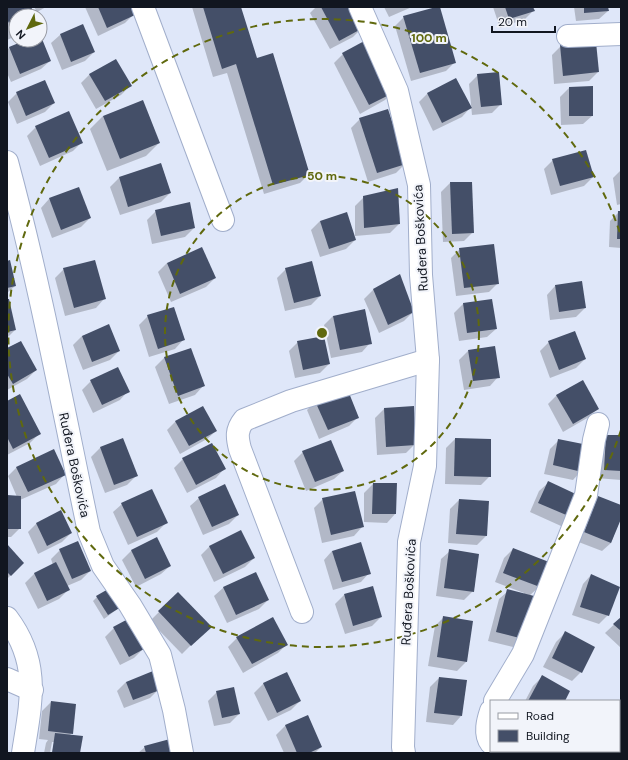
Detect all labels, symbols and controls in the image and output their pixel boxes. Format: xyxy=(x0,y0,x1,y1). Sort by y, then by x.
north arrow xyxy=(8,8,48,48)
scale bar xyxy=(492,8,555,34)
text: 20 m xyxy=(498,14,527,30)
text: N xyxy=(13,27,28,42)
text: 100 m xyxy=(411,30,447,46)
text: 50 m xyxy=(307,168,337,184)
street label: Ruđera Boškovića xyxy=(409,184,432,292)
centre of rings xyxy=(315,326,329,340)
street label: Ruđera Boškovića xyxy=(55,411,94,519)
street label: Ruđera Boškovića xyxy=(397,538,420,646)
legend xyxy=(490,700,620,752)
text: Road xyxy=(526,708,554,724)
text: Building xyxy=(526,728,570,744)

